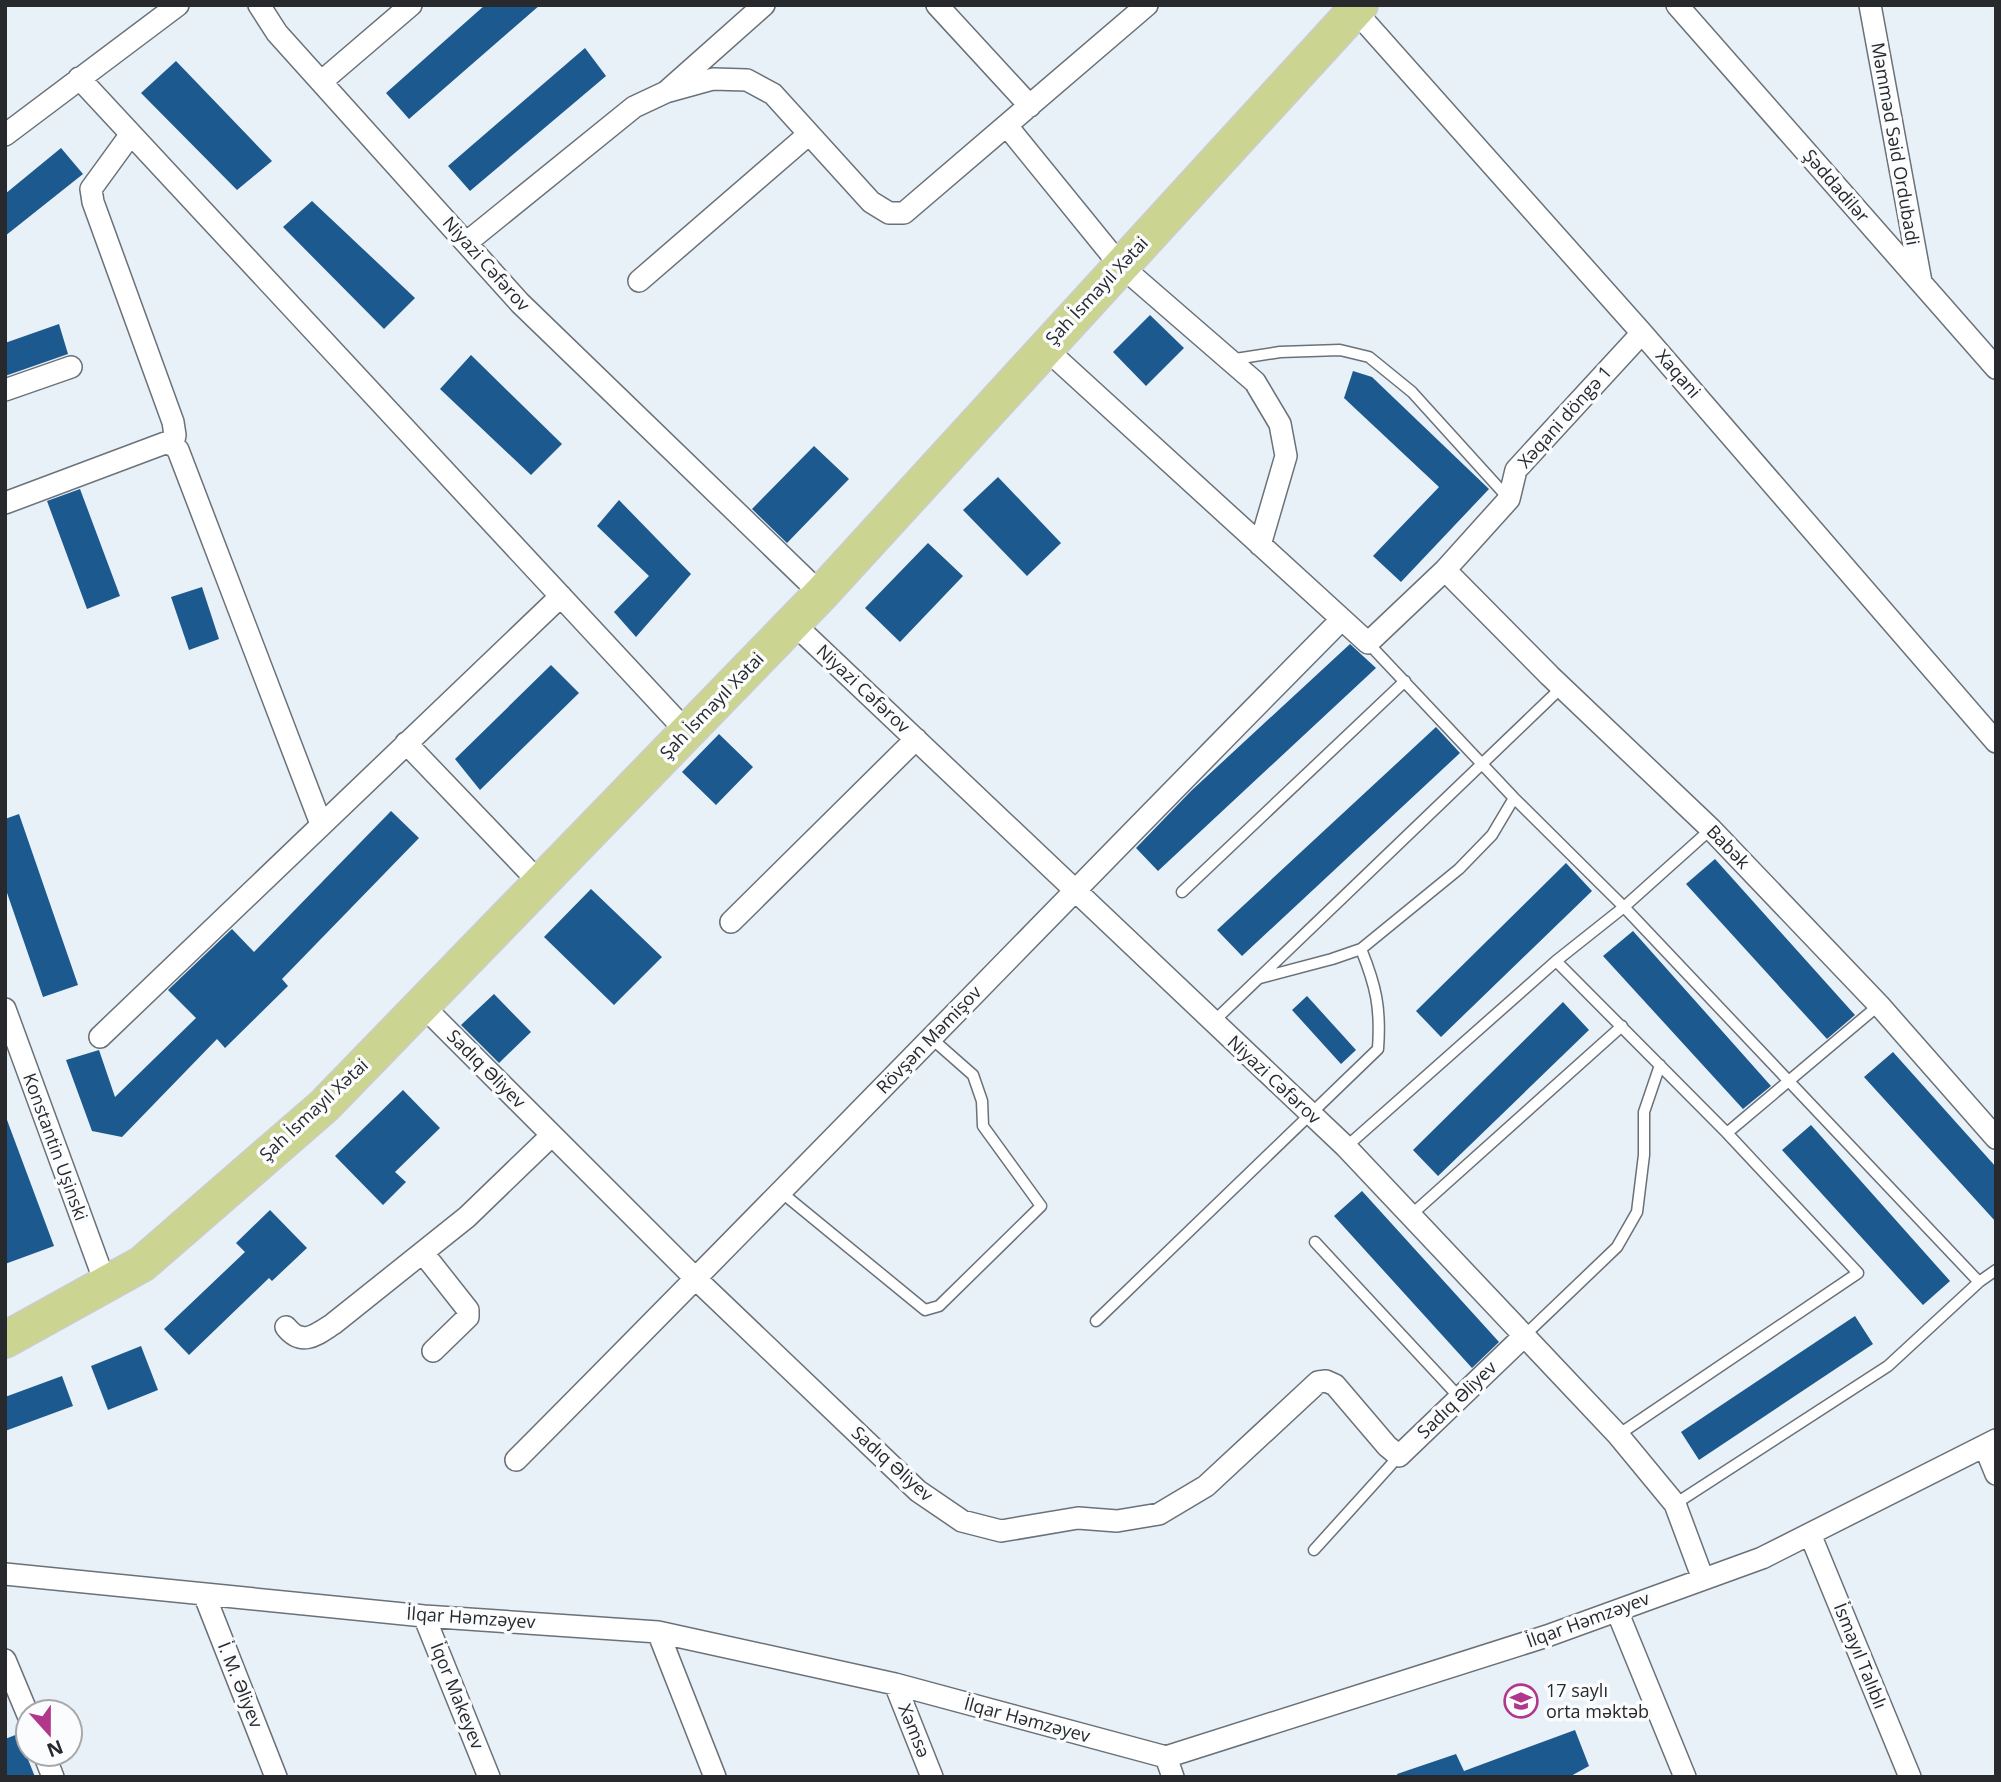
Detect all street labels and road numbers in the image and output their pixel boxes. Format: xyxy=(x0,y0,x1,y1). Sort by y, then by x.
street label: Məmməd Səid Ordubadi xyxy=(1866,40,1926,247)
street label: Şəddadilər xyxy=(1798,144,1876,227)
street label: Niyazi Cəfərov xyxy=(438,211,536,316)
street label: Şah İsmayıl Xətai xyxy=(1040,231,1153,350)
street label: Xaqani xyxy=(1651,344,1707,403)
street label: Xəqani döngə 1 xyxy=(1512,360,1617,472)
street label: Niyazi Cəfərov xyxy=(812,639,916,738)
street label: Şah İsmayıl Xətai xyxy=(654,647,769,764)
street label: Babək xyxy=(1702,819,1756,874)
street label: Rövşən Məmişov xyxy=(871,980,986,1098)
street label: Sadıq Əliyev xyxy=(442,1024,531,1113)
street label: Niyazi Cəfərov xyxy=(1223,1030,1327,1129)
street label: Şah İsmayıl Xətai xyxy=(254,1053,373,1166)
street label: Konstantin Uşinski xyxy=(18,1070,94,1224)
street label: Sadıq Əliyev xyxy=(1411,1355,1501,1443)
street label: Sadıq Əliyev xyxy=(847,1420,939,1506)
street label: İlqar Həmzəyev xyxy=(1523,1586,1653,1652)
street label: İsmayıl Talıblı xyxy=(1829,1599,1893,1712)
street label: İlqar Həmzəyev xyxy=(406,1601,536,1633)
street label: İ. M. Əliyev xyxy=(213,1638,269,1731)
street label: İqor Makeyev xyxy=(426,1639,490,1752)
street label: İlqar Həmzəyev xyxy=(962,1691,1093,1747)
street label: Xəmsə xyxy=(893,1700,937,1761)

